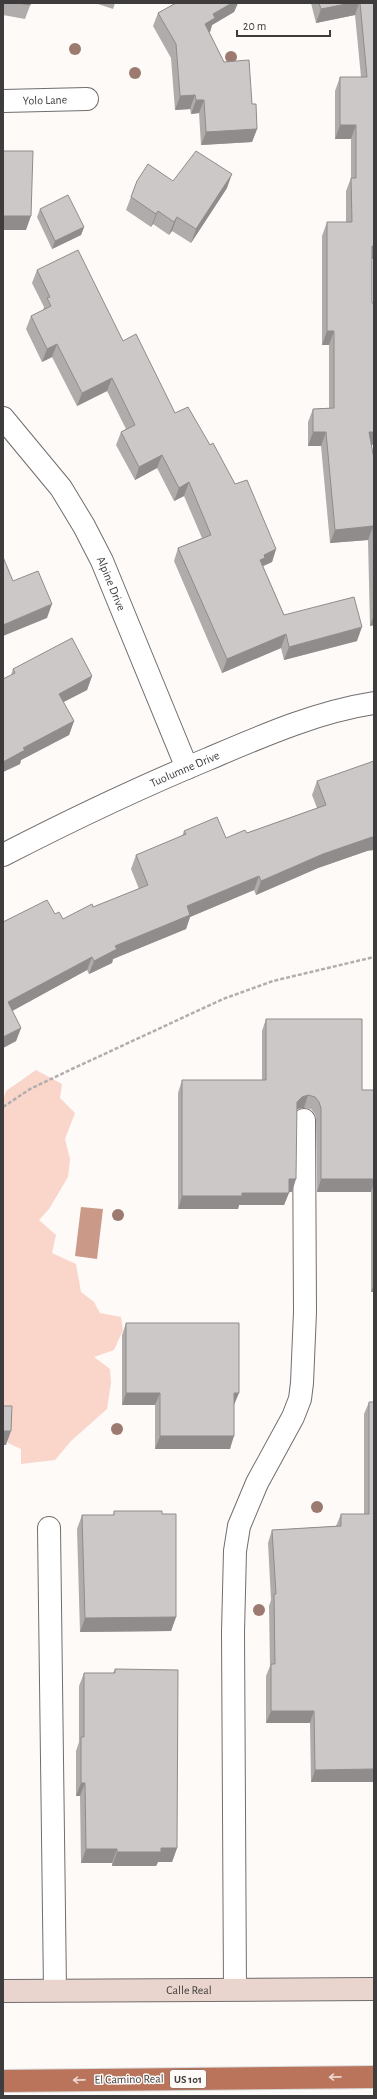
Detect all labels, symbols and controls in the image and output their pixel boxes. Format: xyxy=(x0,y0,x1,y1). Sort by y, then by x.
scale bar xyxy=(237,12,330,38)
text: 20 m xyxy=(243,20,266,32)
street label: Yolo Lane xyxy=(23,93,67,107)
street label: Alpine Drive xyxy=(95,554,128,612)
street label: Tuolumne Drive xyxy=(148,749,221,789)
street label: Calle Real xyxy=(166,1984,212,1996)
road number: US 101 xyxy=(170,2070,206,2088)
street label: El Camino Real xyxy=(94,2072,164,2086)
one-way arrow xyxy=(329,2074,342,2081)
one-way arrow xyxy=(73,2076,86,2084)

